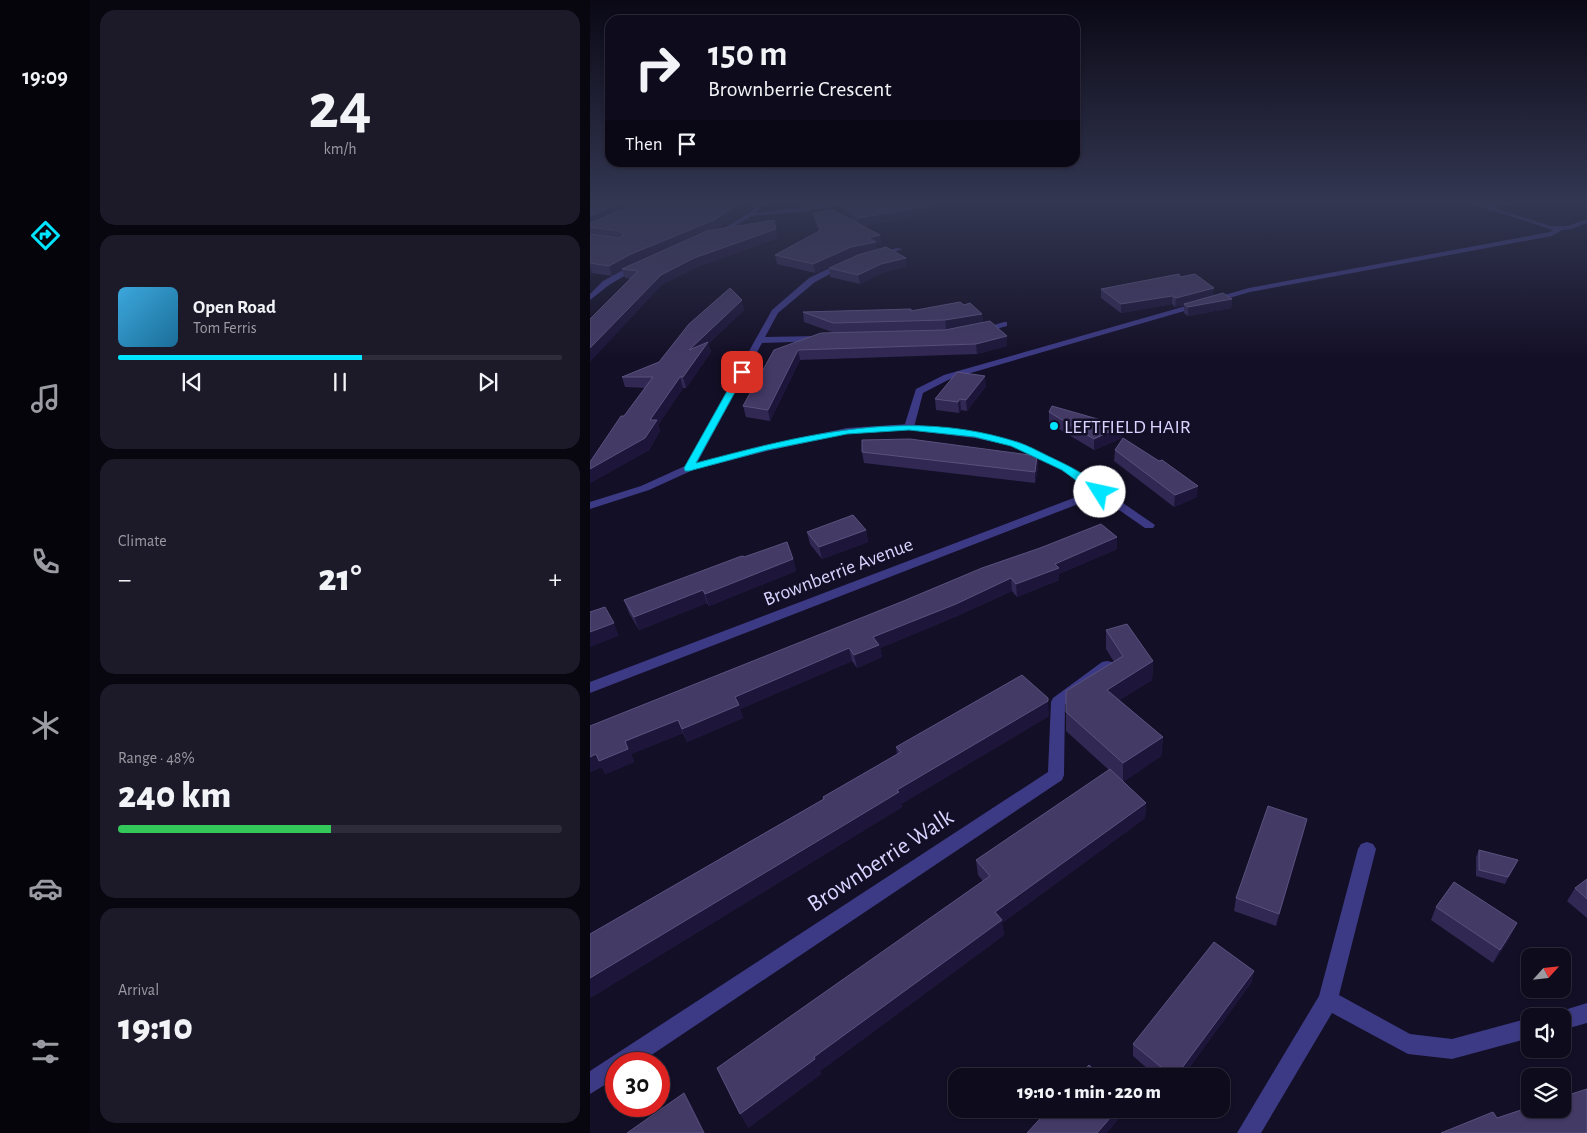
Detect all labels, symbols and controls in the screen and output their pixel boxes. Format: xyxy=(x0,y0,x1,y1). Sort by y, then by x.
icon: right xyxy=(625,35,690,100)
text: 150 m xyxy=(708,37,788,72)
text: 19:09 xyxy=(22,66,68,88)
text: 24 xyxy=(308,75,372,140)
text: Brownberrie Crescent xyxy=(708,78,891,100)
icon: arrive xyxy=(673,130,701,158)
text: Then xyxy=(625,135,663,154)
text: km/h xyxy=(323,141,357,157)
icon: directions xyxy=(28,218,63,253)
text: Open Road xyxy=(193,298,276,317)
text: Tom Ferris xyxy=(193,320,257,336)
pin xyxy=(721,351,763,393)
icon: arrive xyxy=(728,358,756,386)
icon: previous xyxy=(178,368,206,396)
icon: pause xyxy=(326,368,354,396)
icon: next xyxy=(474,368,502,396)
icon: music xyxy=(28,381,63,416)
place label: LEFTFIELD HAIR xyxy=(1064,417,1191,437)
marker: LEFTFIELD HAIR xyxy=(1048,420,1060,432)
position arrow xyxy=(1073,465,1125,517)
text: Climate xyxy=(118,533,167,549)
street label: Brownberrie Avenue xyxy=(761,534,916,610)
icon: phone xyxy=(28,544,63,579)
text: 21° xyxy=(318,560,362,598)
text: − xyxy=(118,566,131,594)
text: + xyxy=(549,566,562,594)
icon: climate xyxy=(28,708,63,743)
text: Range · 48% xyxy=(118,750,195,766)
text: 240 km xyxy=(118,777,231,815)
street label: Brownberrie Walk xyxy=(803,805,958,917)
icon: car xyxy=(28,871,63,906)
north arrow xyxy=(1521,948,1571,998)
map controls xyxy=(1521,948,1571,1118)
text: Arrival xyxy=(118,982,159,998)
button: sound xyxy=(1521,1008,1571,1058)
text: 19:10 xyxy=(118,1009,193,1047)
icon: filters xyxy=(28,1034,63,1069)
speed limit sign: 30 xyxy=(605,1052,670,1117)
button: layers xyxy=(1521,1068,1571,1118)
text: 19:10 · 1 min · 220 m xyxy=(1017,1083,1161,1102)

